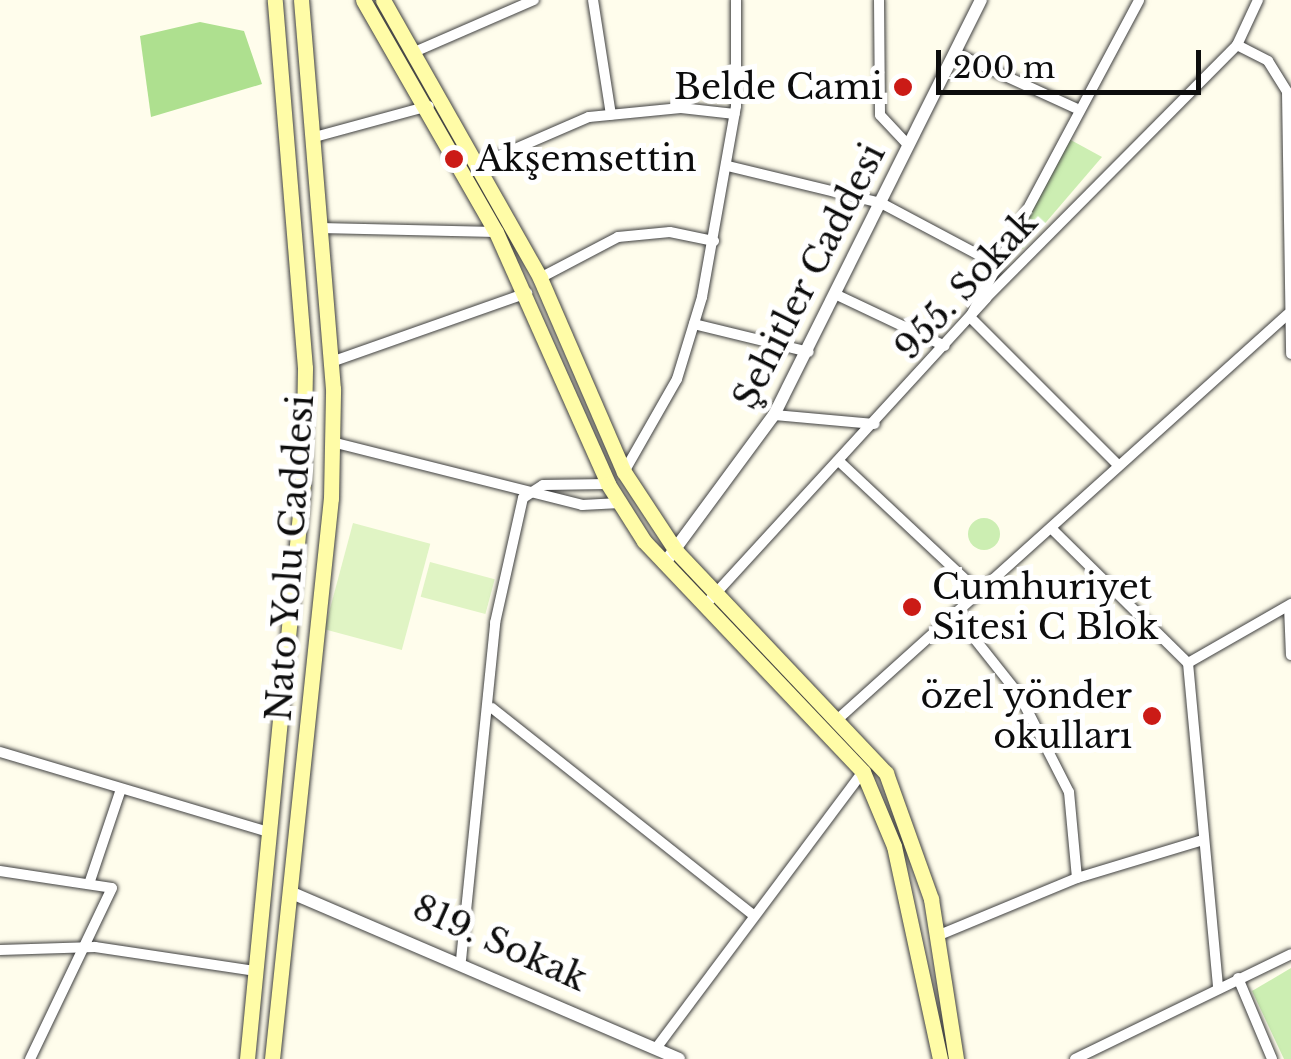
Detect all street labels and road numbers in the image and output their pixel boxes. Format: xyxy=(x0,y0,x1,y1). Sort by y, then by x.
street label: Şehitler Caddesi xyxy=(724,136,894,416)
street label: 955. Sokak xyxy=(886,201,1046,369)
street label: Nato Yolu Caddesi xyxy=(258,393,322,723)
street label: 819. Sokak xyxy=(407,886,593,1000)

